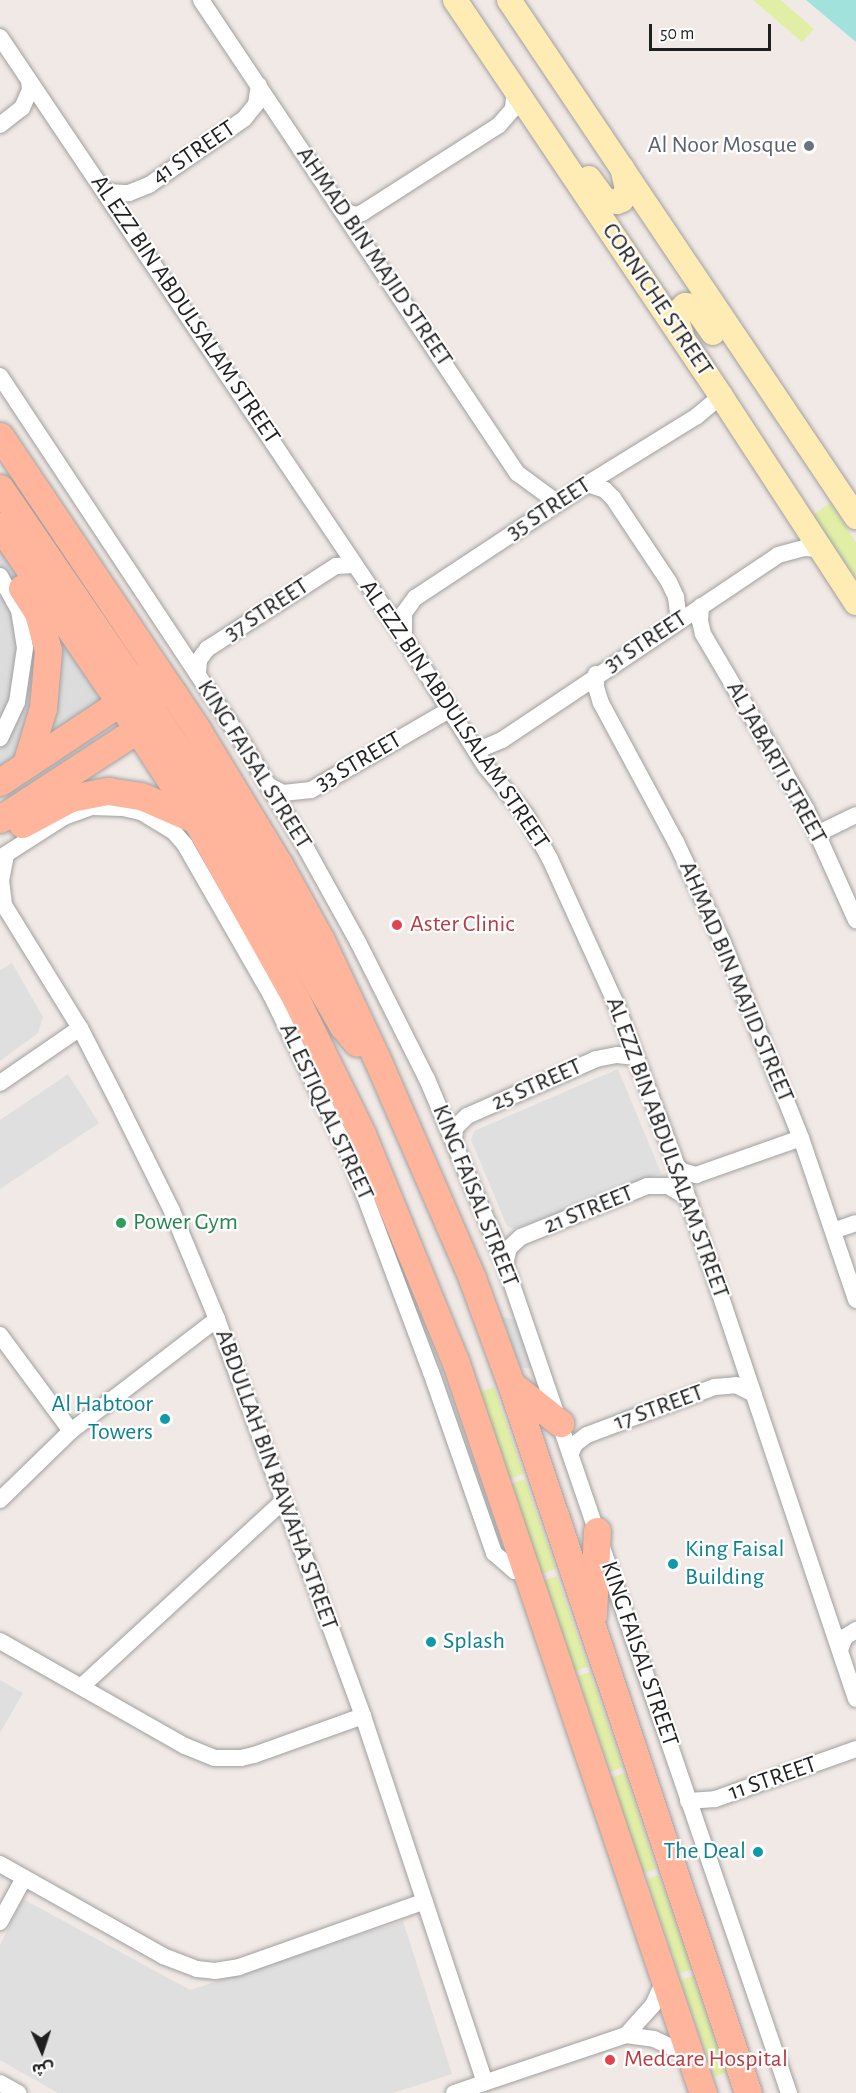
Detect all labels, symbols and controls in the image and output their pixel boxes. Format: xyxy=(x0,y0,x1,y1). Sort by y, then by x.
scale bar xyxy=(652,12,774,50)
text: 50 m xyxy=(660,25,694,43)
street label: 41 STREET xyxy=(147,115,241,191)
place label: Al Noor Mosque xyxy=(648,132,797,160)
marker: Al Noor Mosque xyxy=(802,139,816,153)
street label: AHMAD BIN MAJID STREET xyxy=(290,141,458,373)
street label: AL EZZ BIN ABDULSALAM STREET xyxy=(84,170,286,450)
street label: CORNICHE STREET xyxy=(595,218,719,382)
street label: 35 STREET xyxy=(501,471,597,547)
street label: 37 STREET xyxy=(219,572,315,648)
street label: AL EZZ BIN ABDULSALAM STREET xyxy=(353,575,555,855)
street label: 31 STREET xyxy=(599,605,693,679)
street label: KING FAISAL STREET xyxy=(190,675,318,855)
street label: AL JABARTI STREET xyxy=(719,677,833,849)
street label: 33 STREET xyxy=(311,726,407,798)
street label: AHMAD BIN MAJID STREET xyxy=(672,857,800,1107)
place label: Aster Clinic xyxy=(410,911,514,939)
marker: Aster Clinic xyxy=(388,916,406,934)
street label: AL EZZ BIN ABDULSALAM STREET xyxy=(599,993,735,1303)
street label: AL ESTIQLAL STREET xyxy=(272,1019,380,1205)
street label: 25 STREET xyxy=(487,1052,587,1118)
street label: KING FAISAL STREET xyxy=(425,1101,525,1291)
street label: 21 STREET xyxy=(540,1179,638,1241)
place label: Power Gym xyxy=(133,1209,238,1237)
marker: Power Gym xyxy=(114,1216,128,1230)
street label: ABDULLAH BIN RAWAHA STREET xyxy=(208,1326,344,1634)
street label: 17 STREET xyxy=(610,1379,708,1437)
place label: Al Habtoor Towers xyxy=(51,1391,153,1447)
marker: Al Habtoor Towers xyxy=(158,1412,172,1426)
place label: King Faisal Building xyxy=(685,1536,784,1592)
marker: King Faisal Building xyxy=(666,1557,680,1571)
street label: KING FAISAL STREET xyxy=(594,1558,684,1750)
place label: Splash xyxy=(443,1628,505,1656)
marker: Splash xyxy=(424,1635,438,1649)
street label: 11 STREET xyxy=(725,1751,821,1807)
place label: The Deal xyxy=(663,1838,746,1866)
marker: The Deal xyxy=(751,1845,765,1859)
north arrow xyxy=(12,2021,72,2081)
place label: Medcare Hospital xyxy=(624,2046,788,2074)
marker: Medcare Hospital xyxy=(601,2051,619,2069)
text: ش xyxy=(32,2060,54,2078)

